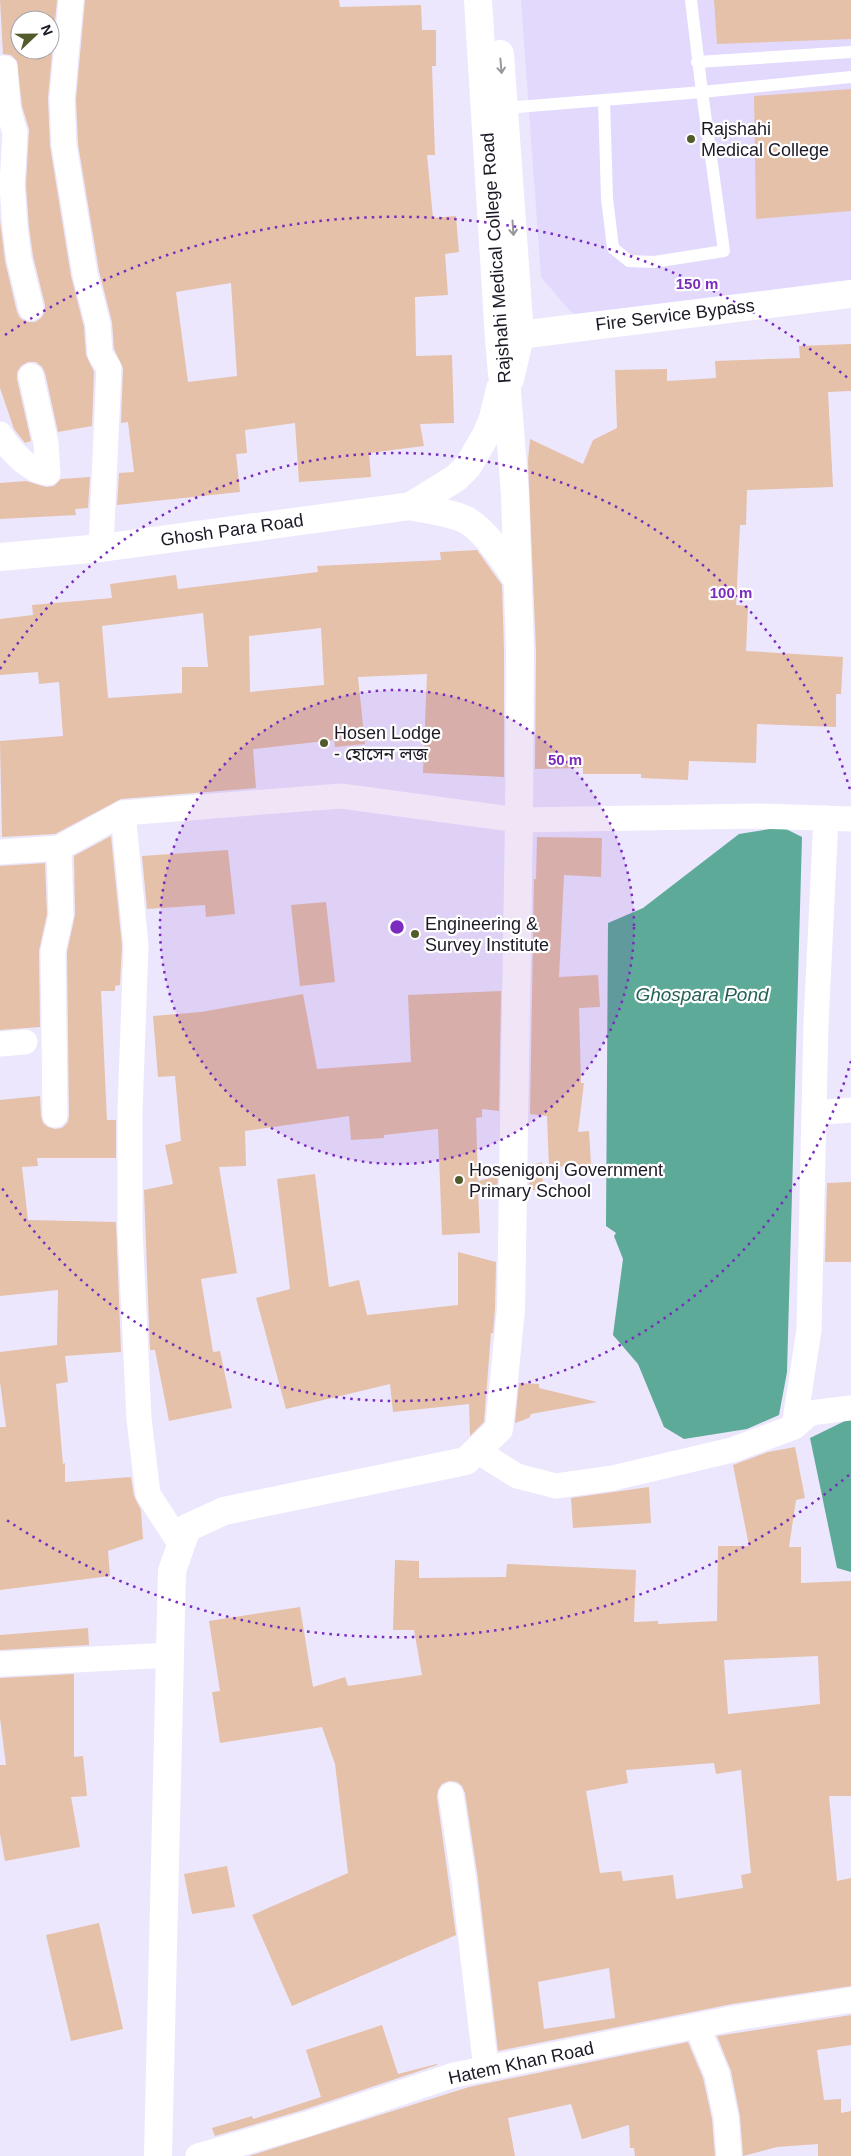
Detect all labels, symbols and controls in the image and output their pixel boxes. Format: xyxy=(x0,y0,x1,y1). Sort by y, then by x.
north arrow xyxy=(10,10,60,60)
text: N xyxy=(38,22,56,38)
one-way arrow xyxy=(496,58,506,74)
place label: Rajshahi Medical College xyxy=(701,119,829,160)
street label: Rajshahi Medical College Road xyxy=(477,132,515,384)
marker: Rajshahi Medical College xyxy=(685,133,697,145)
one-way arrow xyxy=(508,220,518,236)
text: 150 m xyxy=(676,275,718,292)
street label: Fire Service Bypass xyxy=(594,295,756,335)
street label: Ghosh Para Road xyxy=(159,510,305,550)
text: 100 m xyxy=(710,584,752,601)
place label: Hosen Lodge - হোসেন লজ xyxy=(334,723,441,764)
marker: Hosen Lodge - হোসেন লজ xyxy=(318,737,330,749)
text: 50 m xyxy=(548,751,582,768)
place label: Engineering & Survey Institute xyxy=(425,914,549,955)
centre of rings xyxy=(388,918,406,936)
marker: Engineering & Survey Institute xyxy=(409,928,421,940)
water label: Ghospara Pond xyxy=(635,984,770,1005)
place label: Hosenigonj Government Primary School xyxy=(469,1160,663,1201)
marker: Hosenigonj Government Primary School xyxy=(453,1174,465,1186)
street label: Hatem Khan Road xyxy=(446,2038,596,2088)

